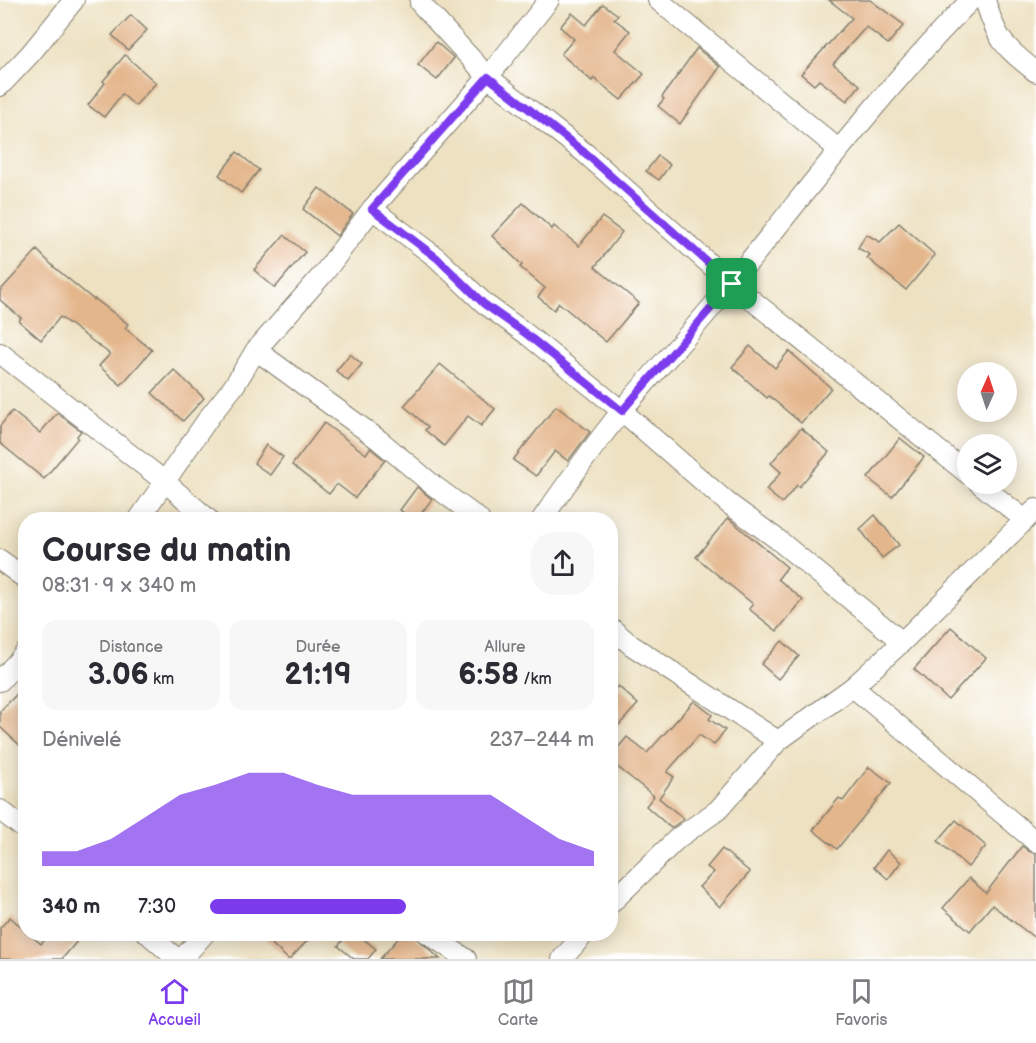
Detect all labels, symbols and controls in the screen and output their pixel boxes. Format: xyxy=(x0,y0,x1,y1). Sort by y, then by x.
pin xyxy=(706,258,757,309)
icon: arrive xyxy=(715,267,748,300)
north arrow xyxy=(957,362,1017,422)
map controls xyxy=(957,362,1017,494)
button: layers xyxy=(957,434,1017,494)
text: Course du matin xyxy=(42,531,291,571)
button: share xyxy=(531,532,594,595)
text: 08:31 · 9 × 340 m xyxy=(42,574,196,598)
text: Distance xyxy=(99,638,163,657)
text: Durée xyxy=(295,638,341,657)
text: Allure xyxy=(485,638,525,657)
text: 3.06 xyxy=(88,657,149,693)
text: 21:19 xyxy=(284,657,352,693)
text: 6:58 xyxy=(458,657,519,693)
text: km xyxy=(149,670,174,689)
text: /km xyxy=(519,670,552,689)
text: Dénivelé xyxy=(42,728,121,752)
text: 237–244 m xyxy=(489,728,594,752)
text: 340 m xyxy=(42,895,100,919)
text: 7:30 xyxy=(138,895,176,919)
tab: Accueil xyxy=(149,975,201,1030)
tab: Carte xyxy=(498,975,538,1030)
tab: Favoris xyxy=(835,975,887,1030)

